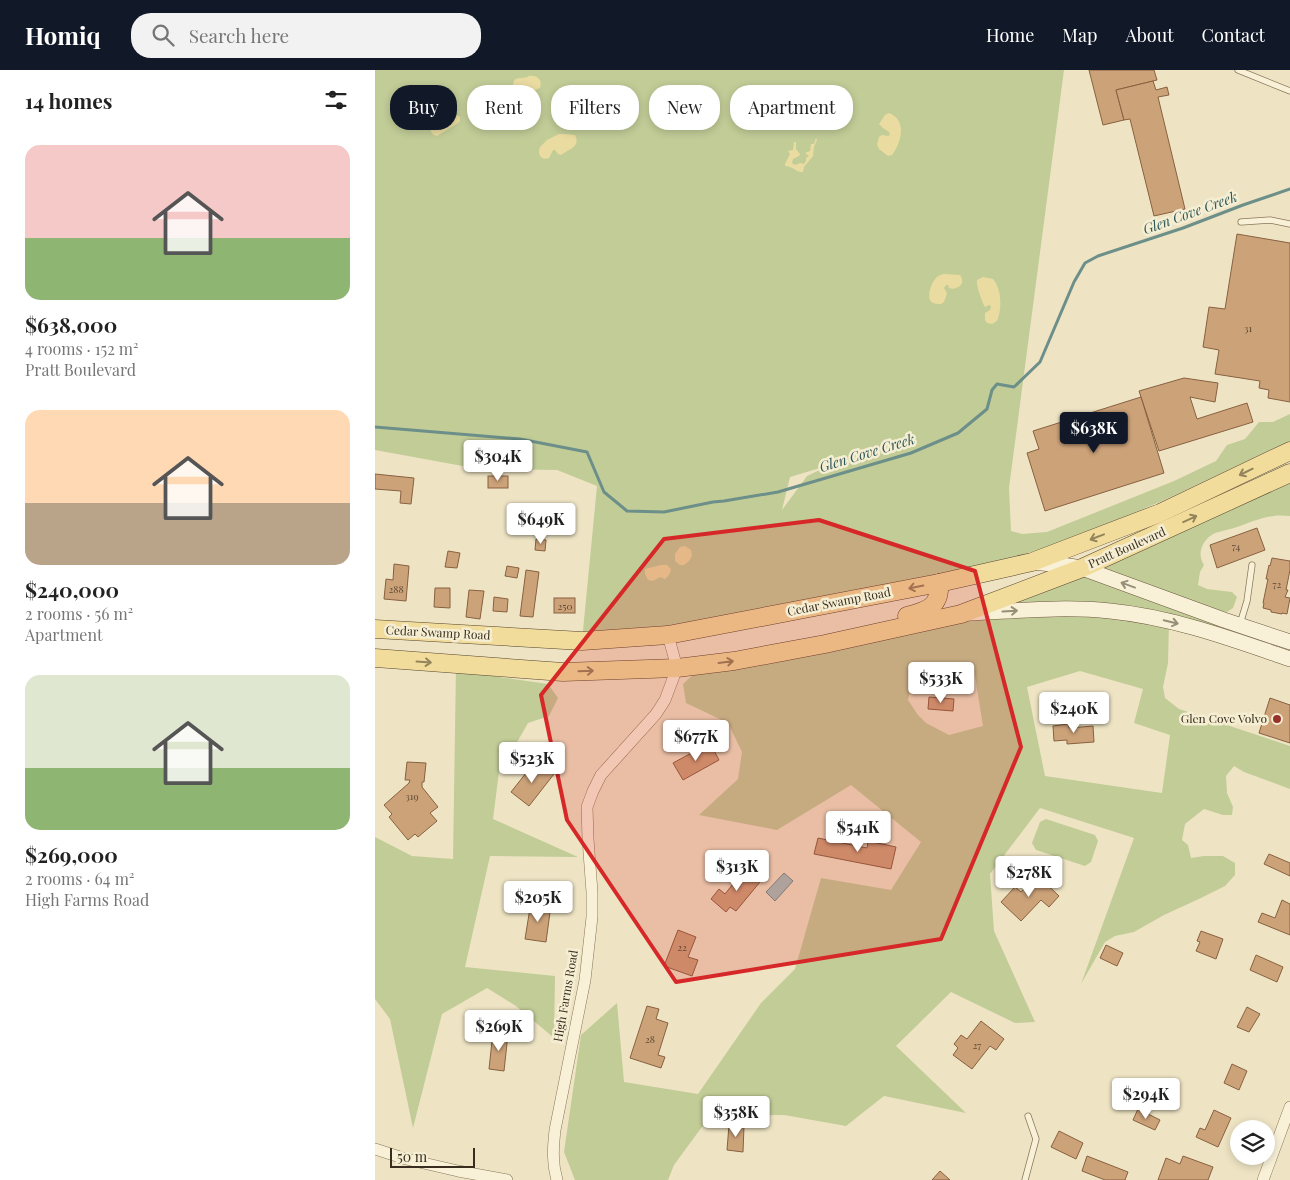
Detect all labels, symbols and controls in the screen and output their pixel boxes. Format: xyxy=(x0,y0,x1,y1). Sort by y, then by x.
search box xyxy=(131,13,481,58)
text: Homiq xyxy=(25,19,101,51)
icon: search xyxy=(149,21,177,49)
text: Search here xyxy=(189,22,289,48)
text: Home xyxy=(986,23,1034,47)
text: Map xyxy=(1062,23,1097,47)
text: About xyxy=(1125,23,1174,47)
text: Contact xyxy=(1202,23,1265,47)
chip: Buy xyxy=(390,85,457,130)
chip: Rent xyxy=(467,85,541,130)
chip: Filters xyxy=(551,85,639,130)
chip: New xyxy=(649,85,720,130)
chip: Apartment xyxy=(730,85,853,130)
text: 14 homes xyxy=(25,86,112,114)
icon: filters xyxy=(322,86,350,114)
icon: home xyxy=(143,178,233,268)
water label: Glen Cove Creek xyxy=(1140,187,1240,238)
text: $638,000 xyxy=(25,310,117,338)
house number: 31 xyxy=(1244,321,1252,335)
text: 4 rooms · 152 m² xyxy=(25,338,138,359)
text: Pratt Boulevard xyxy=(25,359,136,380)
pin: $638K xyxy=(1059,412,1129,454)
text: $638K xyxy=(1071,417,1117,438)
water label: Glen Cove Creek xyxy=(817,429,917,476)
pin: $304K xyxy=(463,440,533,482)
icon: home xyxy=(143,443,233,533)
text: $304K xyxy=(475,445,522,466)
one-way arrow xyxy=(1239,468,1254,477)
pin: $649K xyxy=(506,502,576,545)
text: $649K xyxy=(518,508,564,529)
one-way arrow xyxy=(1182,514,1197,523)
street label: Pratt Boulevard xyxy=(1085,523,1168,571)
one-way arrow xyxy=(1090,533,1105,542)
house number: 74 xyxy=(1232,539,1240,553)
text: $240,000 xyxy=(25,575,119,603)
house number: 72 xyxy=(1273,577,1282,591)
one-way arrow xyxy=(1121,580,1136,589)
house number: 288 xyxy=(388,582,404,596)
street label: Cedar Swamp Road xyxy=(786,583,892,619)
one-way arrow xyxy=(908,583,924,593)
house number: 250 xyxy=(558,599,572,613)
text: 2 rooms · 56 m² xyxy=(25,603,133,624)
one-way arrow xyxy=(1001,607,1017,616)
one-way arrow xyxy=(1162,618,1178,627)
street label: Cedar Swamp Road xyxy=(385,621,491,643)
text: Apartment xyxy=(25,624,103,645)
one-way arrow xyxy=(415,657,431,667)
one-way arrow xyxy=(717,657,733,667)
pin: $533K xyxy=(906,662,976,704)
one-way arrow xyxy=(577,667,593,676)
text: $533K xyxy=(919,667,963,688)
pin: $240K xyxy=(1039,692,1109,734)
text: $240K xyxy=(1050,697,1098,718)
icon: home xyxy=(143,708,233,798)
place label: Glen Cove Volvo xyxy=(1181,710,1267,726)
marker: Glen Cove Volvo xyxy=(1271,713,1283,725)
pin: $677K xyxy=(661,720,731,762)
text: $677K xyxy=(674,725,718,746)
pin: $523K xyxy=(497,742,567,784)
text: $523K xyxy=(510,747,554,768)
house number: 319 xyxy=(405,789,419,803)
pin: $541K xyxy=(823,810,893,853)
text: $541K xyxy=(837,816,879,837)
text: $269,000 xyxy=(25,840,118,868)
pin: $313K xyxy=(702,850,772,892)
text: $313K xyxy=(716,855,758,876)
pin: $278K xyxy=(994,856,1064,898)
text: $278K xyxy=(1006,861,1052,882)
text: 2 rooms · 64 m² xyxy=(25,868,134,889)
pin: $205K xyxy=(503,880,573,923)
text: $205K xyxy=(515,886,561,907)
text: High Farms Road xyxy=(25,889,149,910)
house number: 22 xyxy=(677,940,687,954)
street label: High Farms Road xyxy=(549,948,581,1043)
pin: $269K xyxy=(464,1010,534,1052)
text: $269K xyxy=(476,1015,522,1036)
house number: 28 xyxy=(645,1032,655,1046)
house number: 27 xyxy=(973,1038,981,1052)
pin: $294K xyxy=(1111,1078,1181,1120)
text: $294K xyxy=(1123,1083,1169,1104)
pin: $358K xyxy=(701,1096,771,1138)
text: $358K xyxy=(714,1101,758,1122)
map controls xyxy=(1230,1120,1275,1165)
button: layers xyxy=(1230,1120,1275,1165)
scale bar xyxy=(390,1145,475,1168)
text: 50 m xyxy=(397,1147,427,1166)

